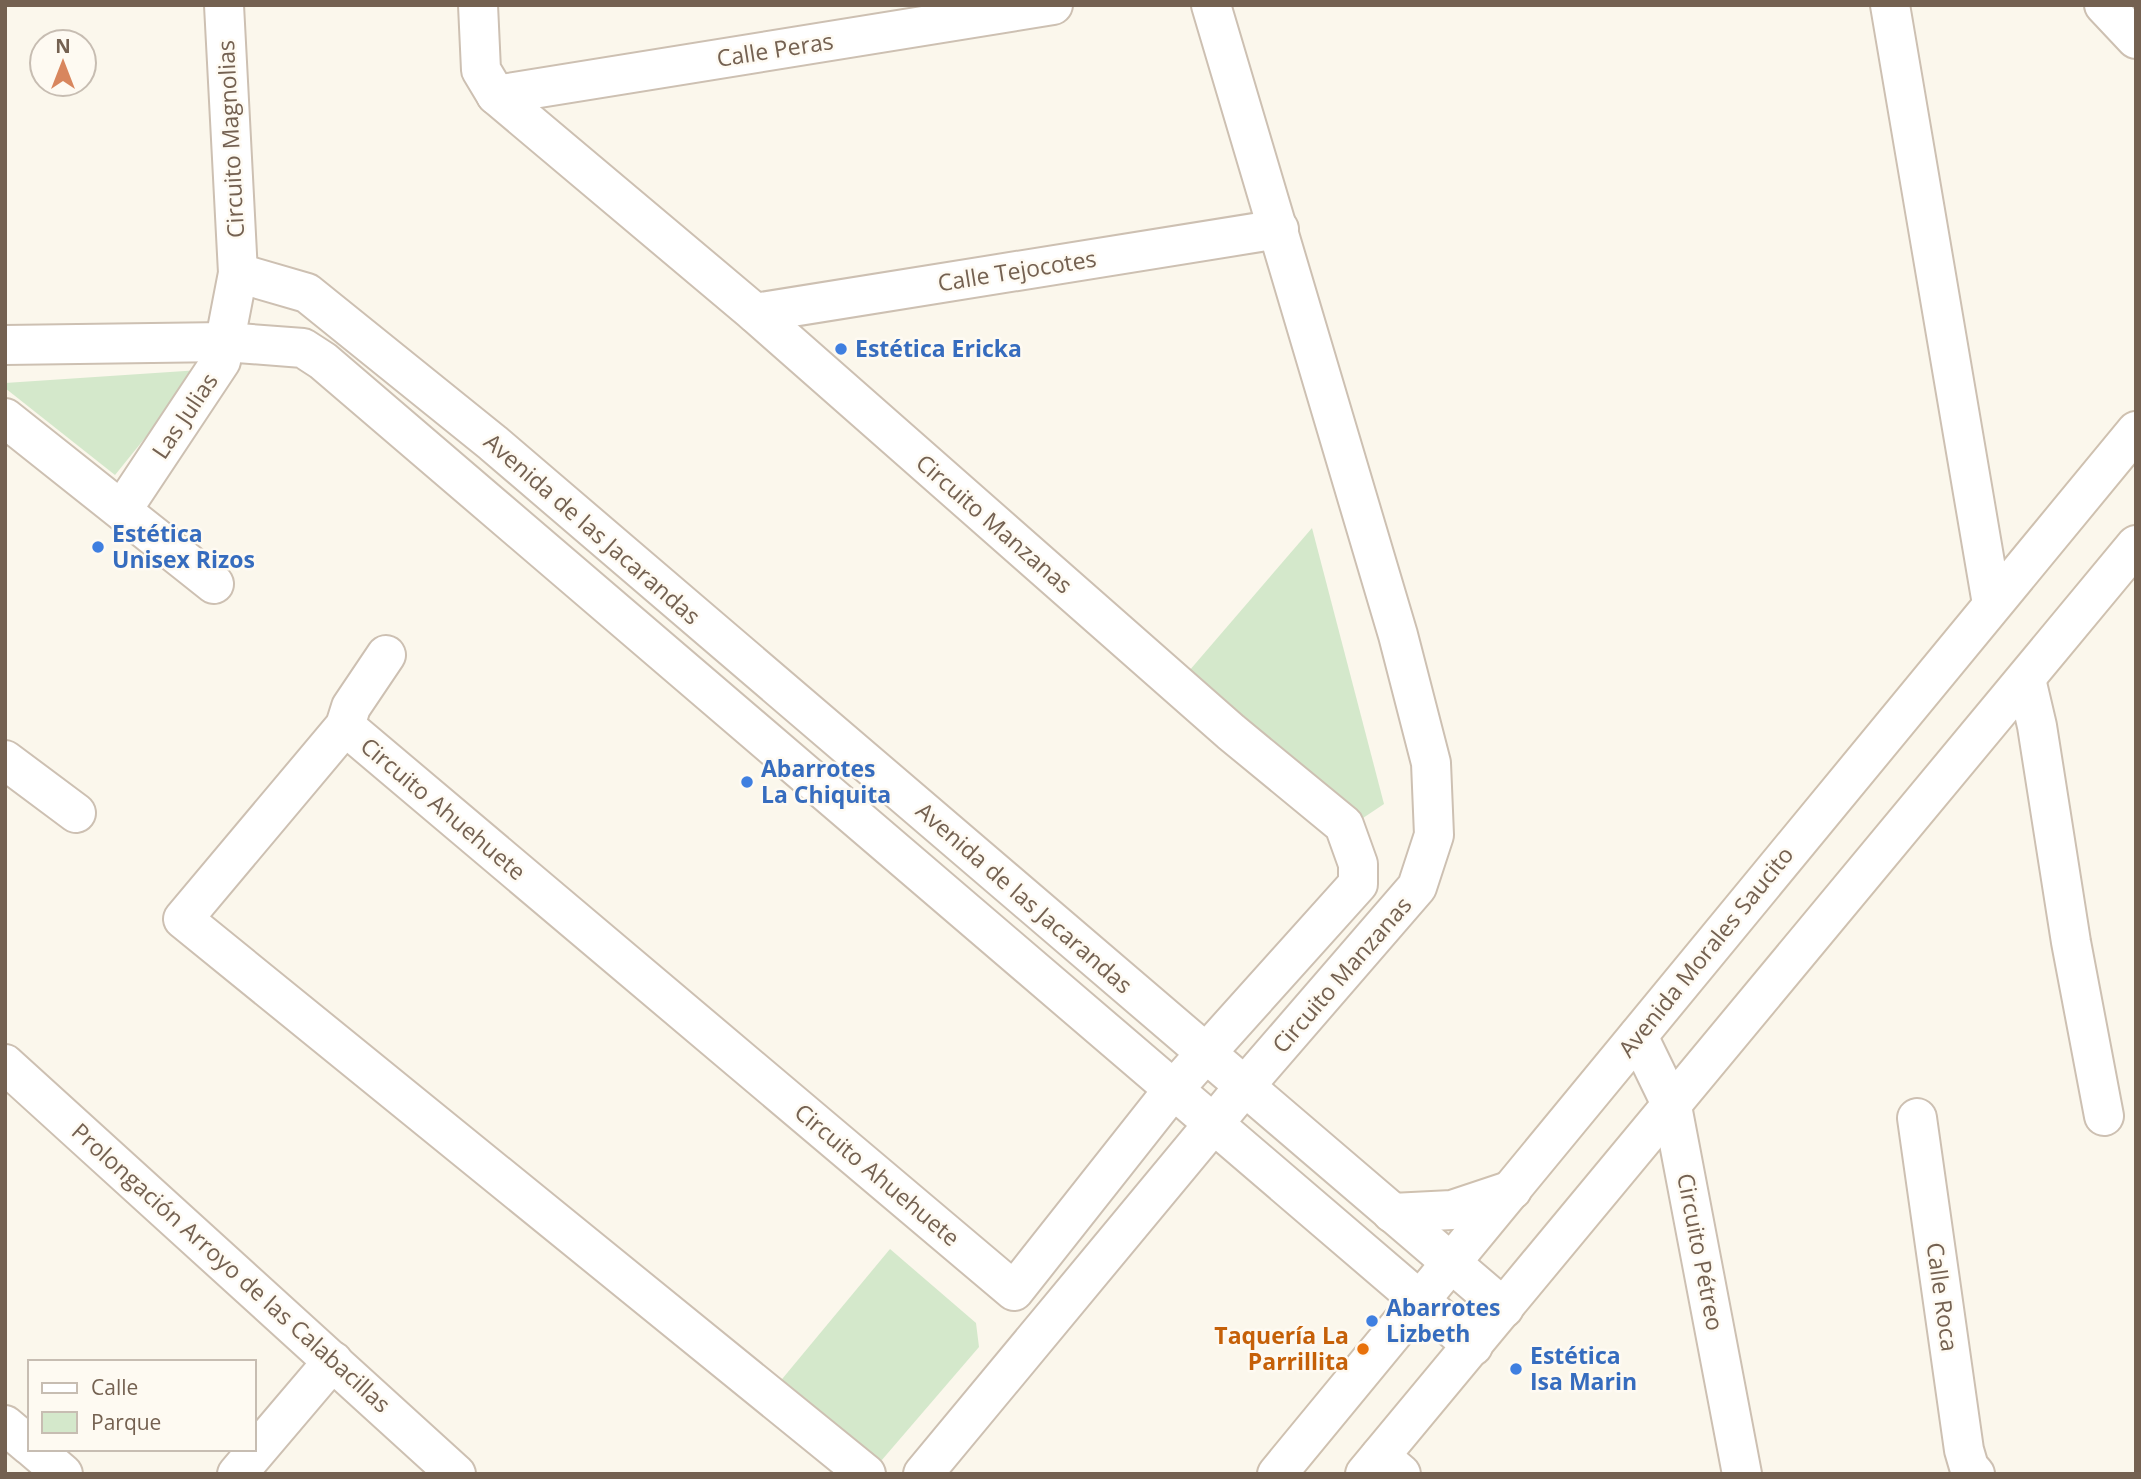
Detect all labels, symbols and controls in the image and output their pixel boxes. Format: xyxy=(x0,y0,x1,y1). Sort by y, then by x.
street label: Calle Peras xyxy=(714,24,835,74)
north arrow xyxy=(28,28,98,98)
text: N xyxy=(55,33,71,59)
street label: Circuito Magnolias xyxy=(209,39,251,239)
street label: Calle Tejocotes xyxy=(935,242,1098,298)
place label: Estética Ericka xyxy=(855,332,1022,364)
marker: Estética Ericka xyxy=(833,341,849,357)
street label: Las Julias xyxy=(144,366,225,465)
street label: Avenida de las Jacarandas xyxy=(478,425,708,631)
street label: Circuito Manzanas xyxy=(910,446,1080,600)
place label: Estética Unisex Rizos xyxy=(112,517,255,575)
marker: Estética Unisex Rizos xyxy=(90,539,106,555)
street label: Circuito Ahuehuete xyxy=(354,730,533,887)
place label: Abarrotes La Chiquita xyxy=(761,752,891,810)
marker: Abarrotes La Chiquita xyxy=(739,774,755,790)
street label: Avenida de las Jacarandas xyxy=(910,794,1140,1000)
street label: Avenida Morales Saucito xyxy=(1610,839,1800,1063)
street label: Circuito Manzanas xyxy=(1264,889,1418,1059)
street label: Circuito Ahuehuete xyxy=(788,1096,967,1253)
street label: Prolongación Arroyo de las Calabacillas xyxy=(65,1115,398,1419)
street label: Circuito Pétreo xyxy=(1670,1170,1732,1333)
street label: Calle Roca xyxy=(1920,1240,1966,1353)
place label: Abarrotes Lizbeth xyxy=(1386,1291,1500,1349)
marker: Abarrotes Lizbeth xyxy=(1364,1313,1380,1329)
place label: Taquería La Parrillita xyxy=(1214,1319,1349,1377)
place label: Estética Isa Marin xyxy=(1530,1339,1637,1397)
marker: Taquería La Parrillita xyxy=(1355,1341,1371,1357)
legend xyxy=(28,1360,256,1451)
marker: Estética Isa Marin xyxy=(1508,1361,1524,1377)
text: Calle xyxy=(91,1373,138,1401)
text: Parque xyxy=(91,1408,161,1436)

